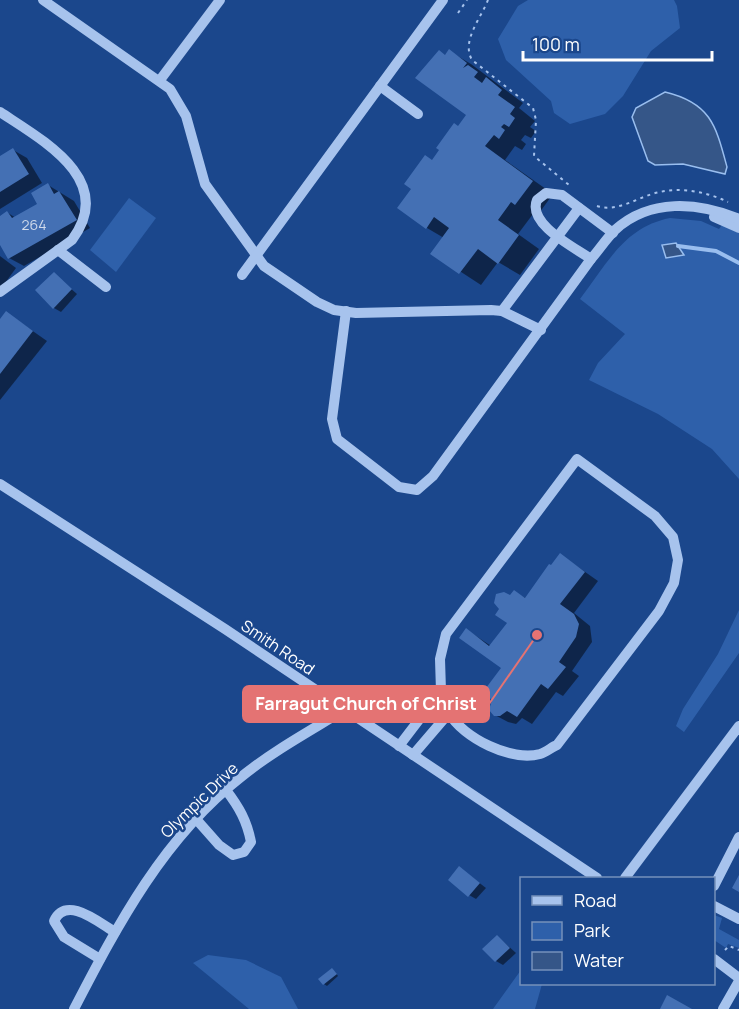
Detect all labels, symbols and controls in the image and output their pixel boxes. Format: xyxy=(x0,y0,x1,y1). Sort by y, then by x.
scale bar xyxy=(523,24,712,62)
text: 100 m xyxy=(532,32,580,56)
house number: 264 xyxy=(22,215,46,234)
street label: Smith Road xyxy=(237,614,319,680)
callout: Farragut Church of Christ xyxy=(243,686,489,722)
text: Farragut Church of Christ xyxy=(255,691,477,715)
street label: Olympic Drive xyxy=(155,757,243,843)
legend xyxy=(520,877,715,985)
text: Road xyxy=(574,888,617,912)
text: Park xyxy=(574,918,611,942)
text: Water xyxy=(574,948,624,972)

